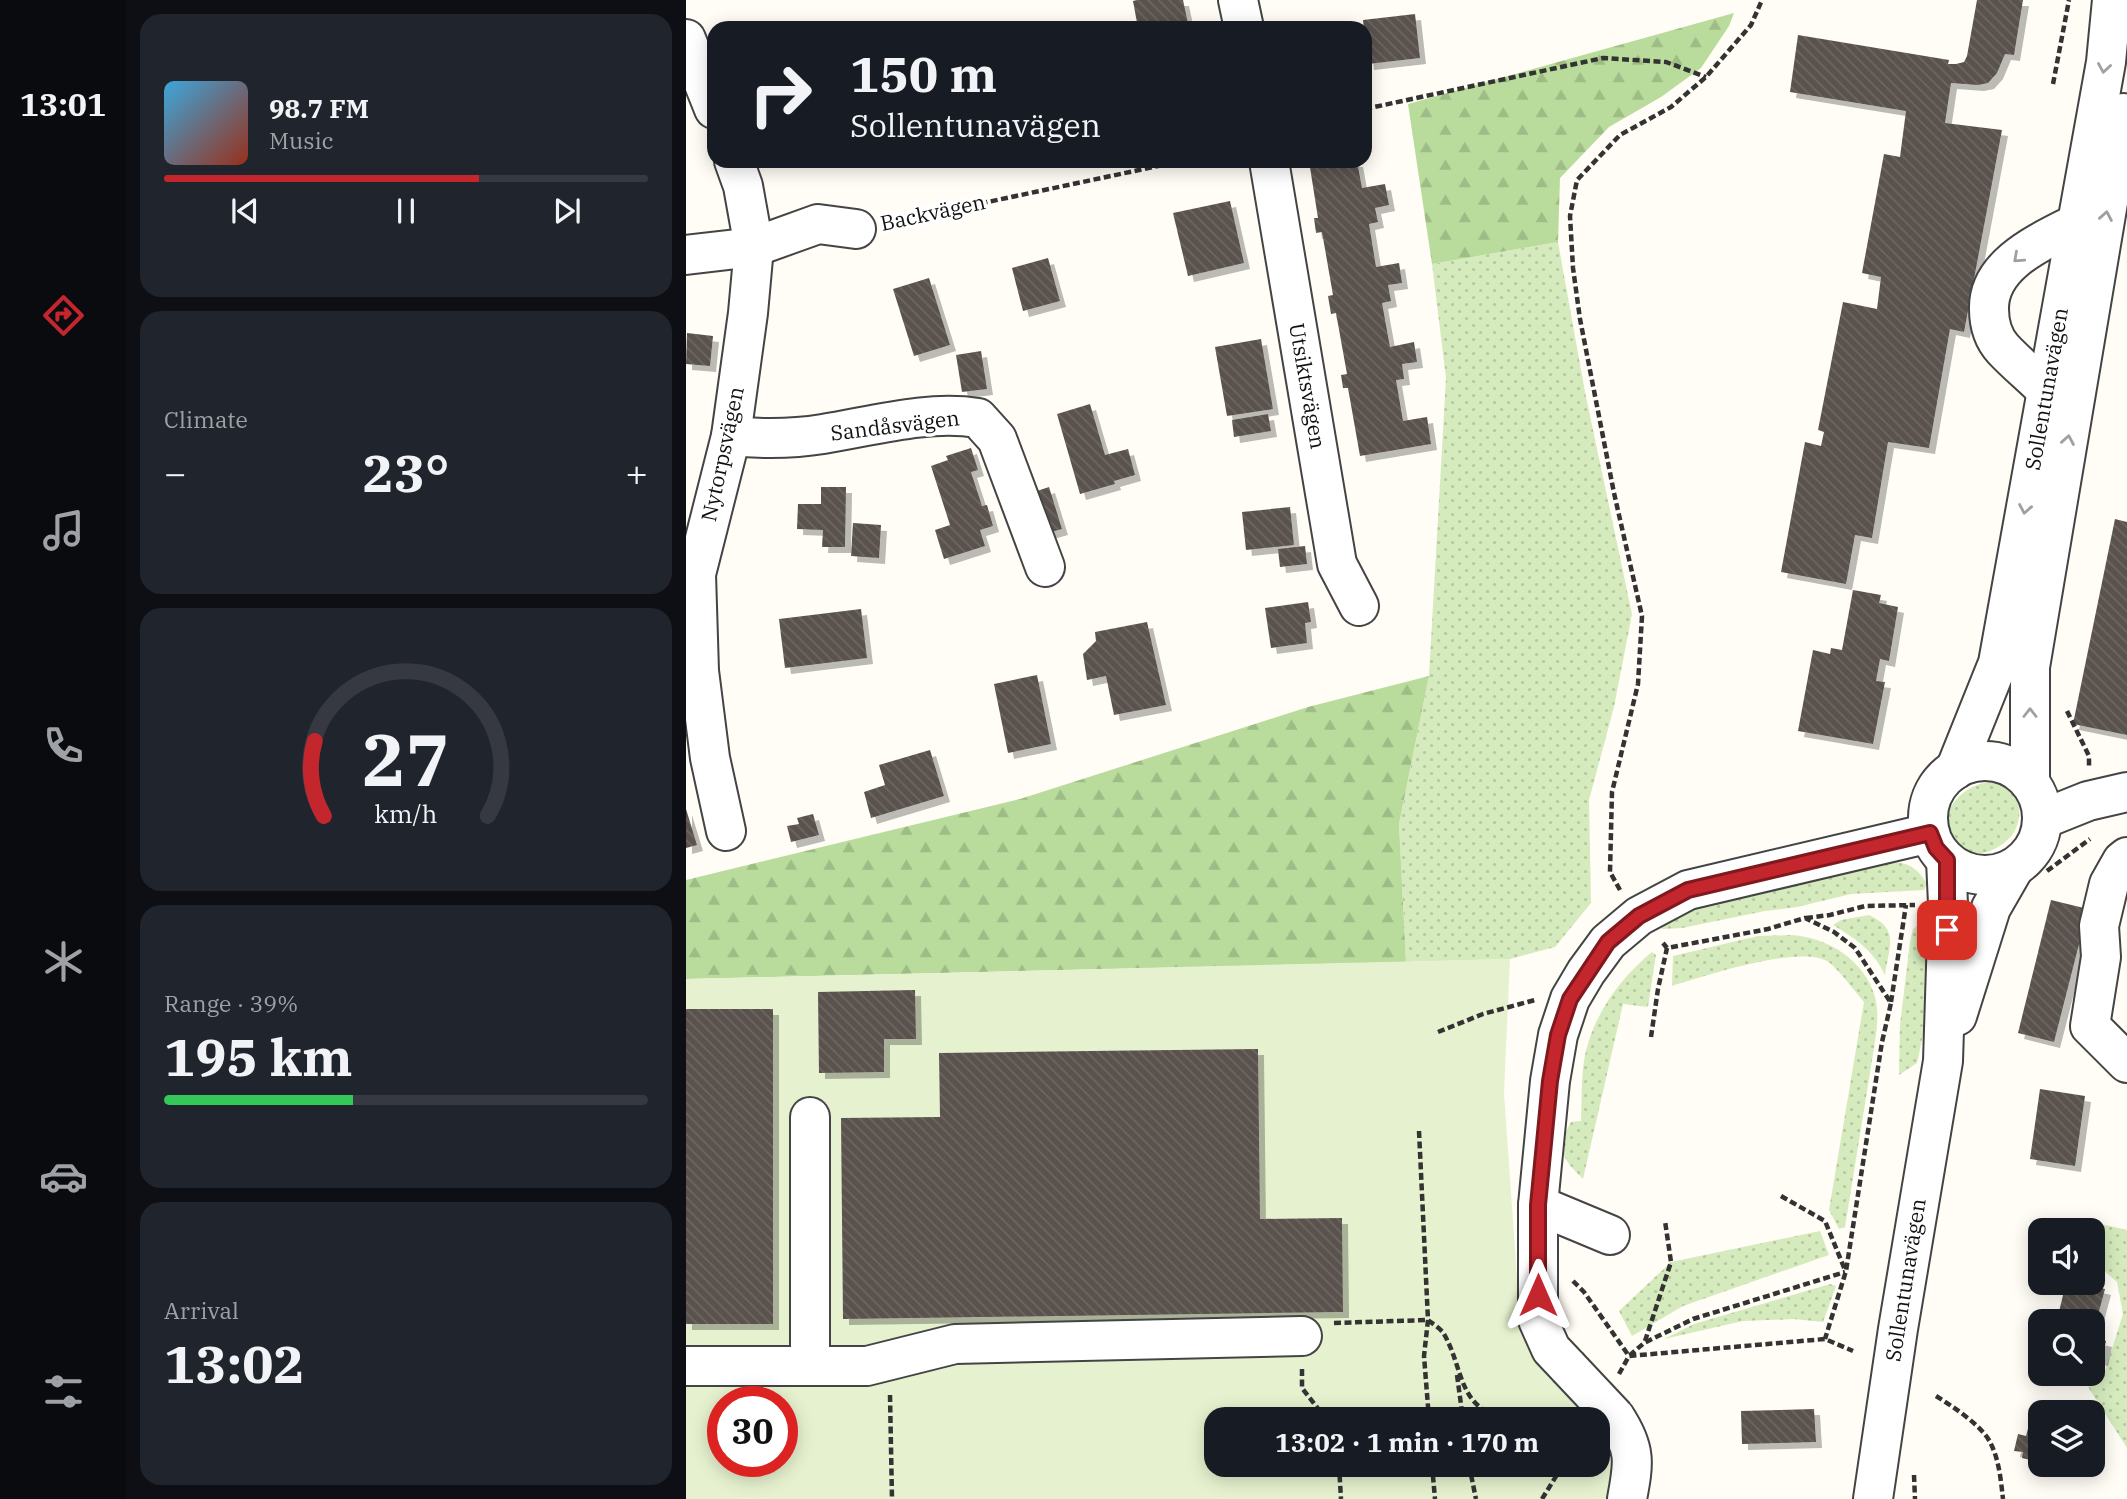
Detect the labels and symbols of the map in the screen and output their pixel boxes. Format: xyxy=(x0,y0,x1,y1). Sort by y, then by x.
one-way arrow xyxy=(2097,62,2112,74)
street label: Backvägen xyxy=(878,187,988,237)
one-way arrow xyxy=(2098,210,2113,222)
one-way arrow xyxy=(2013,249,2026,262)
street label: Sollentunavägen xyxy=(2018,305,2074,472)
street label: Utsiktsvägen xyxy=(1283,321,1333,451)
street label: Nytorpsvägen xyxy=(694,384,750,524)
street label: Sandåsvägen xyxy=(829,403,961,447)
one-way arrow xyxy=(2060,434,2075,446)
one-way arrow xyxy=(2018,503,2033,515)
one-way arrow xyxy=(2022,708,2038,718)
pin xyxy=(1917,900,1977,960)
street label: Sollentunavägen xyxy=(1878,1196,1932,1363)
position arrow xyxy=(1501,1258,1575,1332)
speed limit sign: 30 xyxy=(707,1386,798,1477)

